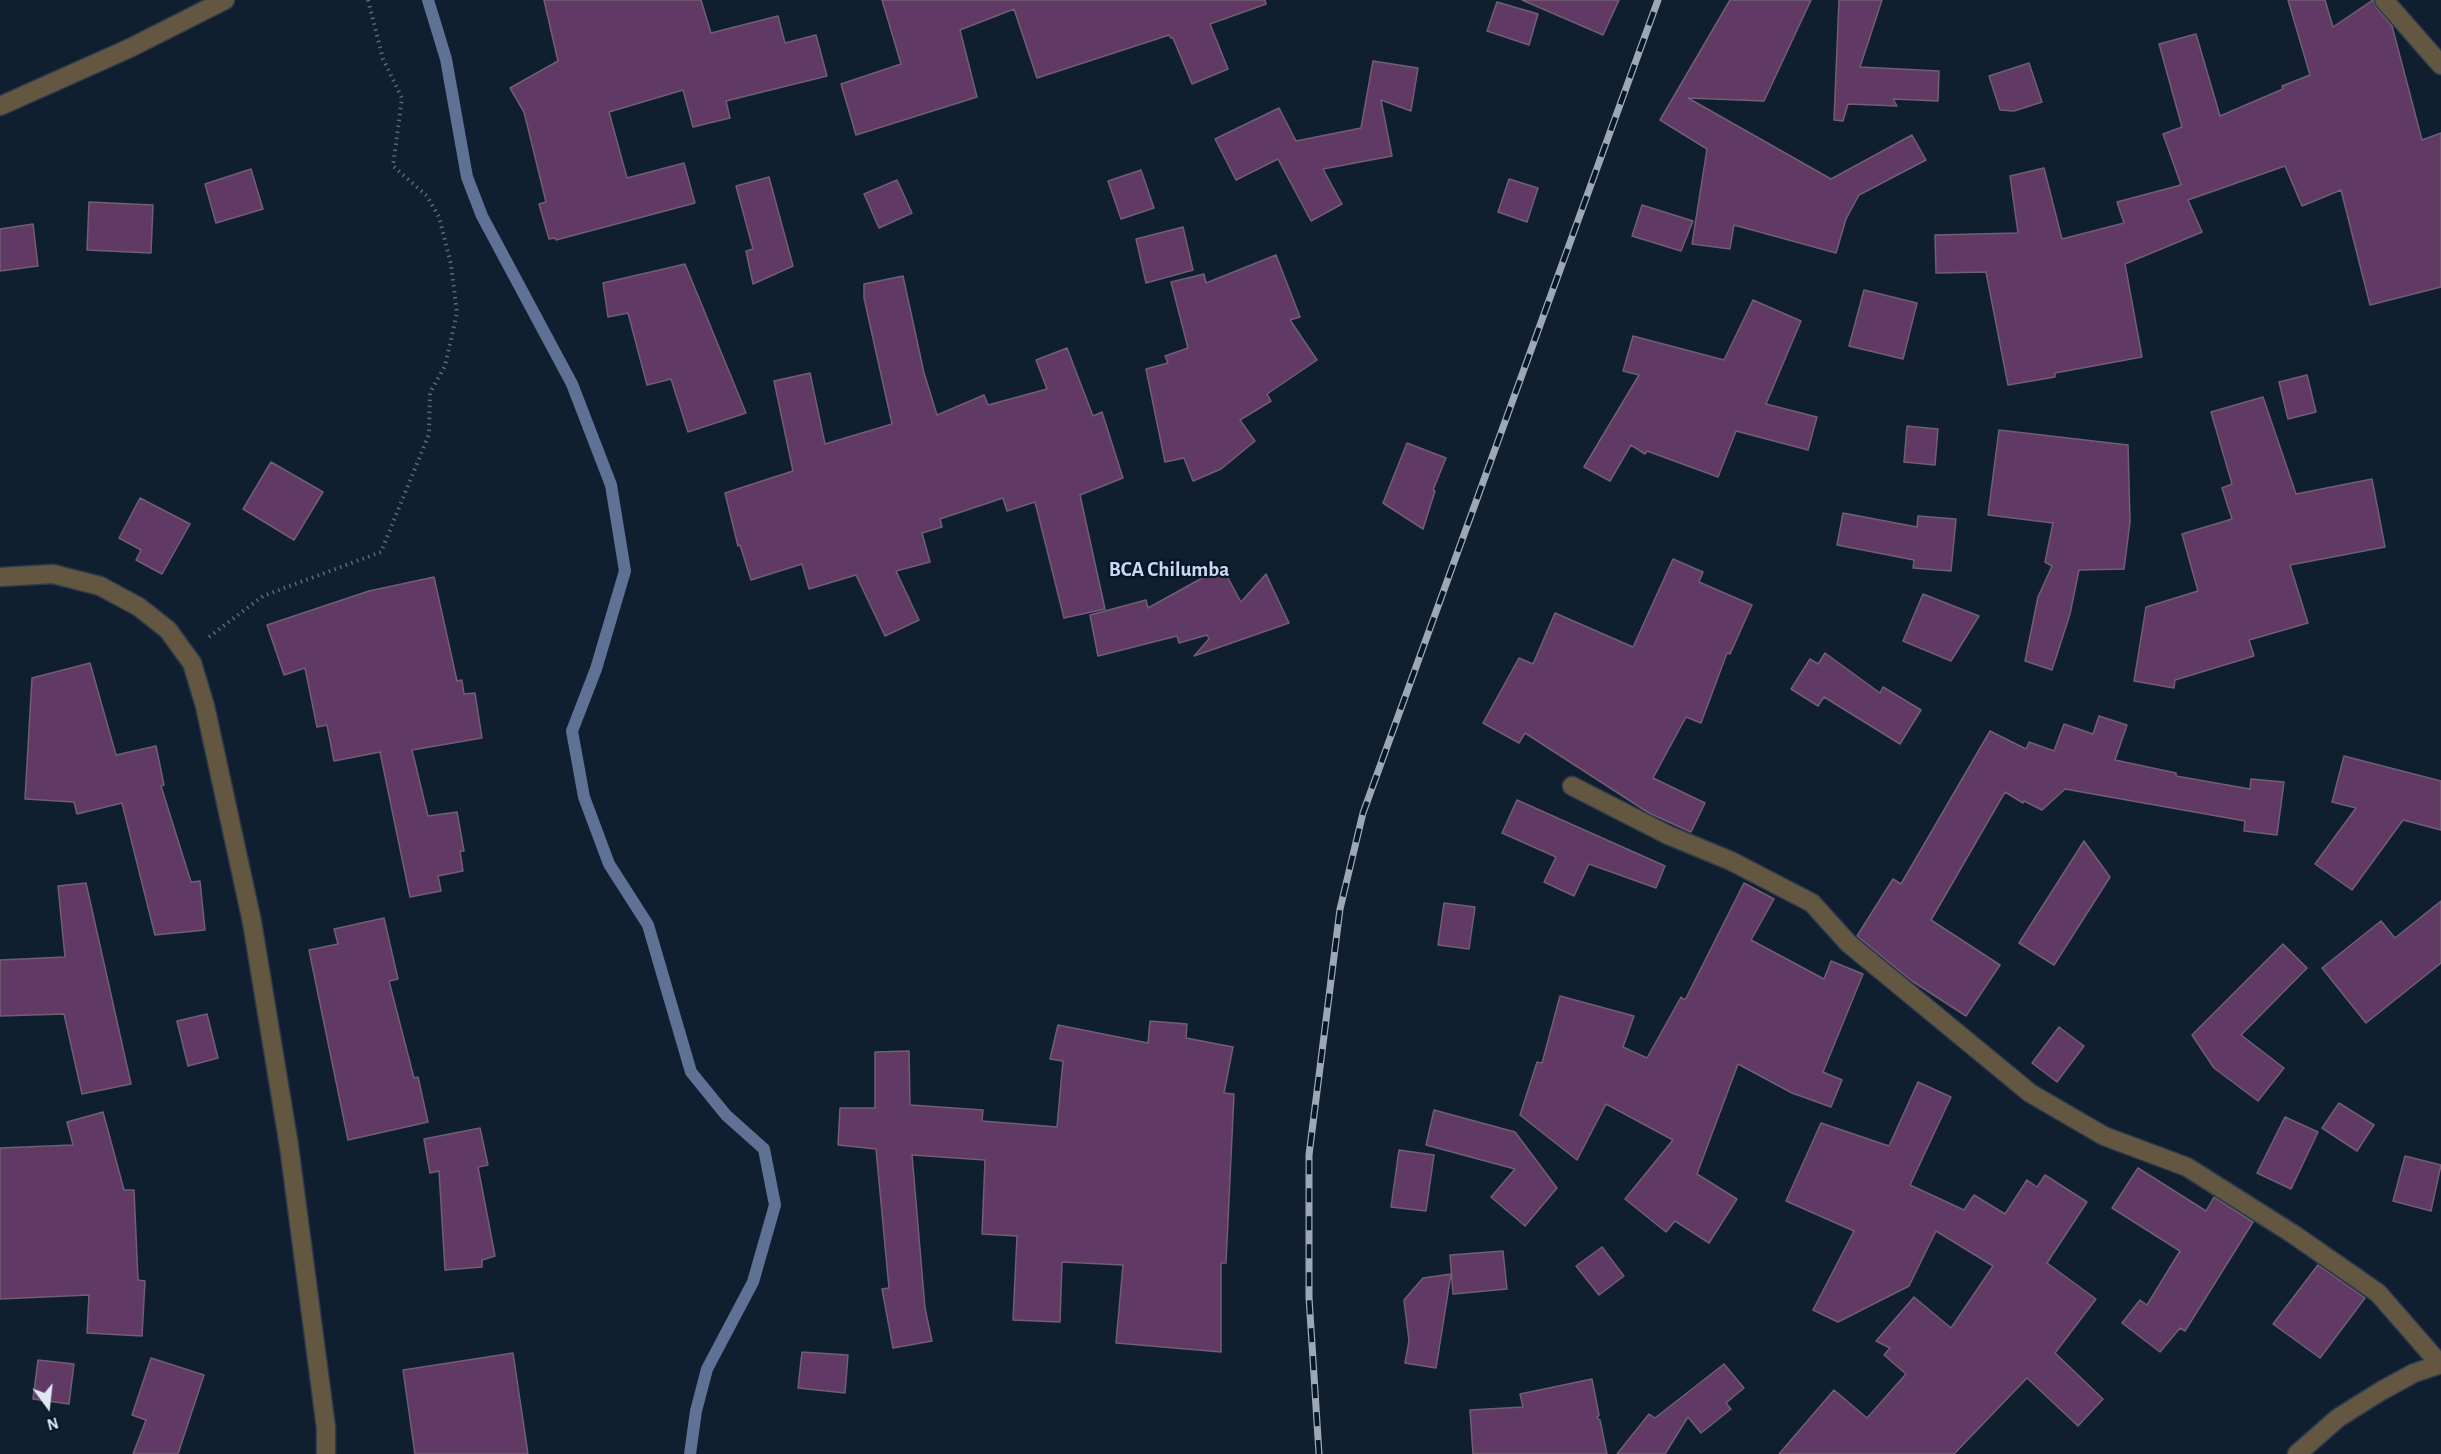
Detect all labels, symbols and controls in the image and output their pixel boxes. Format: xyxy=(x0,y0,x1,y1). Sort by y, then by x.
district label: BCA Chilumba xyxy=(1109,557,1229,583)
north arrow xyxy=(18,1376,78,1436)
text: N xyxy=(45,1414,60,1433)

